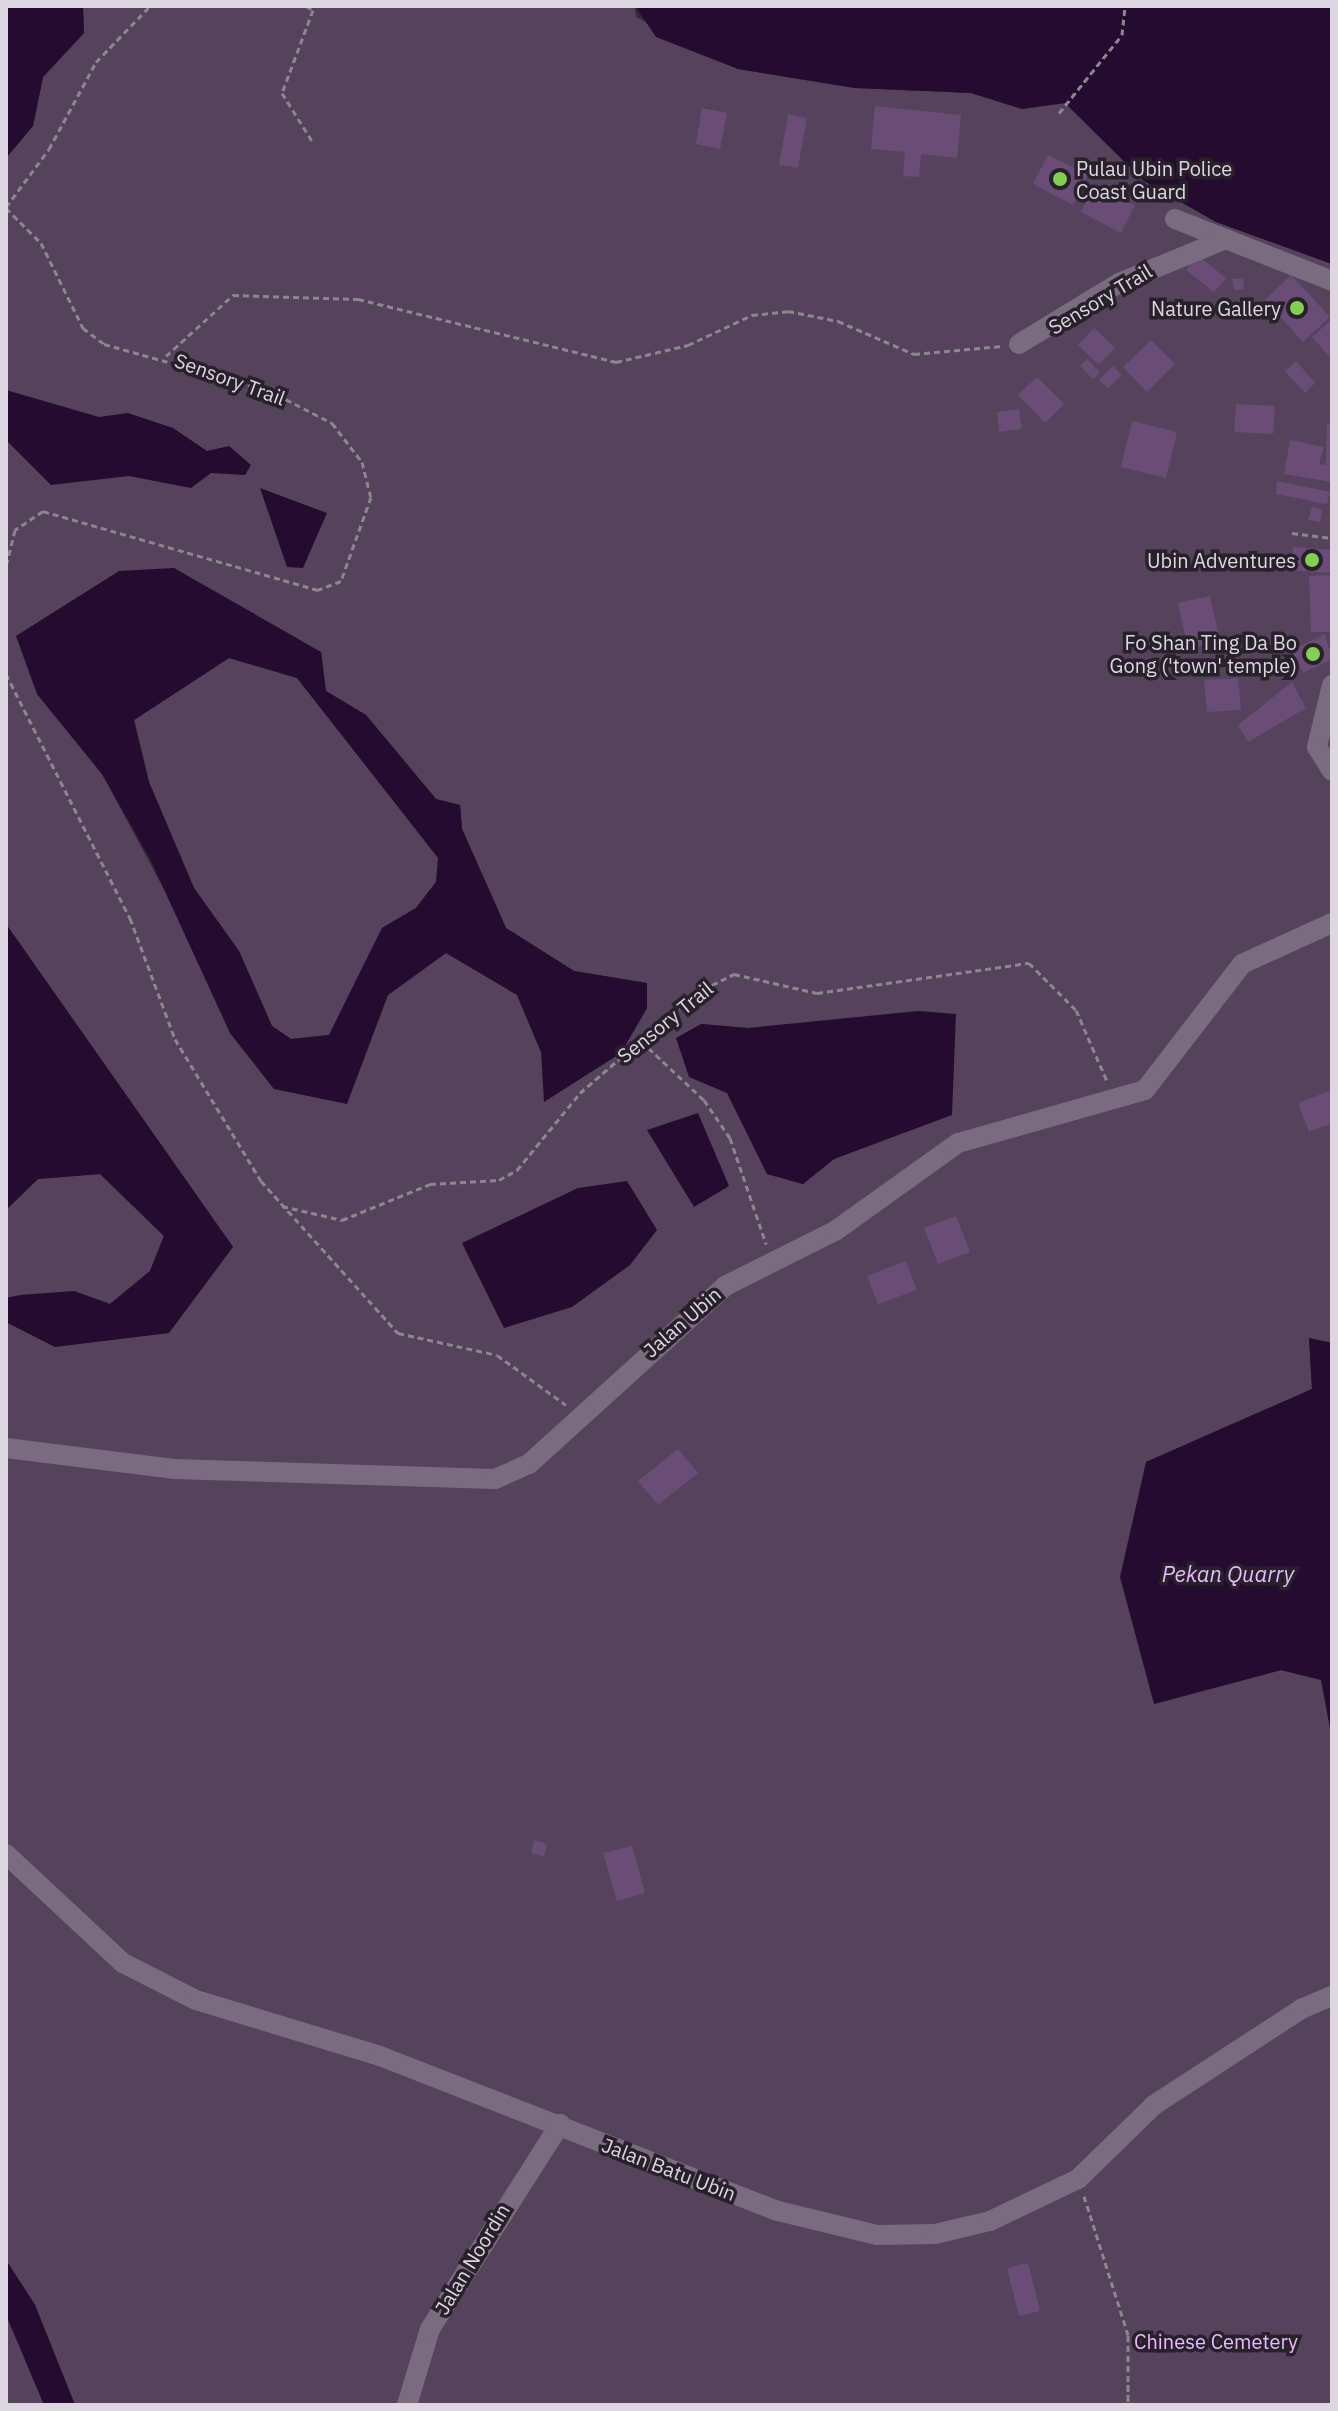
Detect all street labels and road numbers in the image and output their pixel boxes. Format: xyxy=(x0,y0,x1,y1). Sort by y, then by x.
street label: Sensory Trail xyxy=(1044,259,1156,339)
street label: Sensory Trail xyxy=(171,348,289,410)
street label: Sensory Trail xyxy=(612,976,718,1068)
street label: Jalan Ubin xyxy=(638,1282,726,1362)
street label: Jalan Batu Ubin xyxy=(599,2132,739,2206)
street label: Jalan Noordin xyxy=(430,2199,514,2319)

